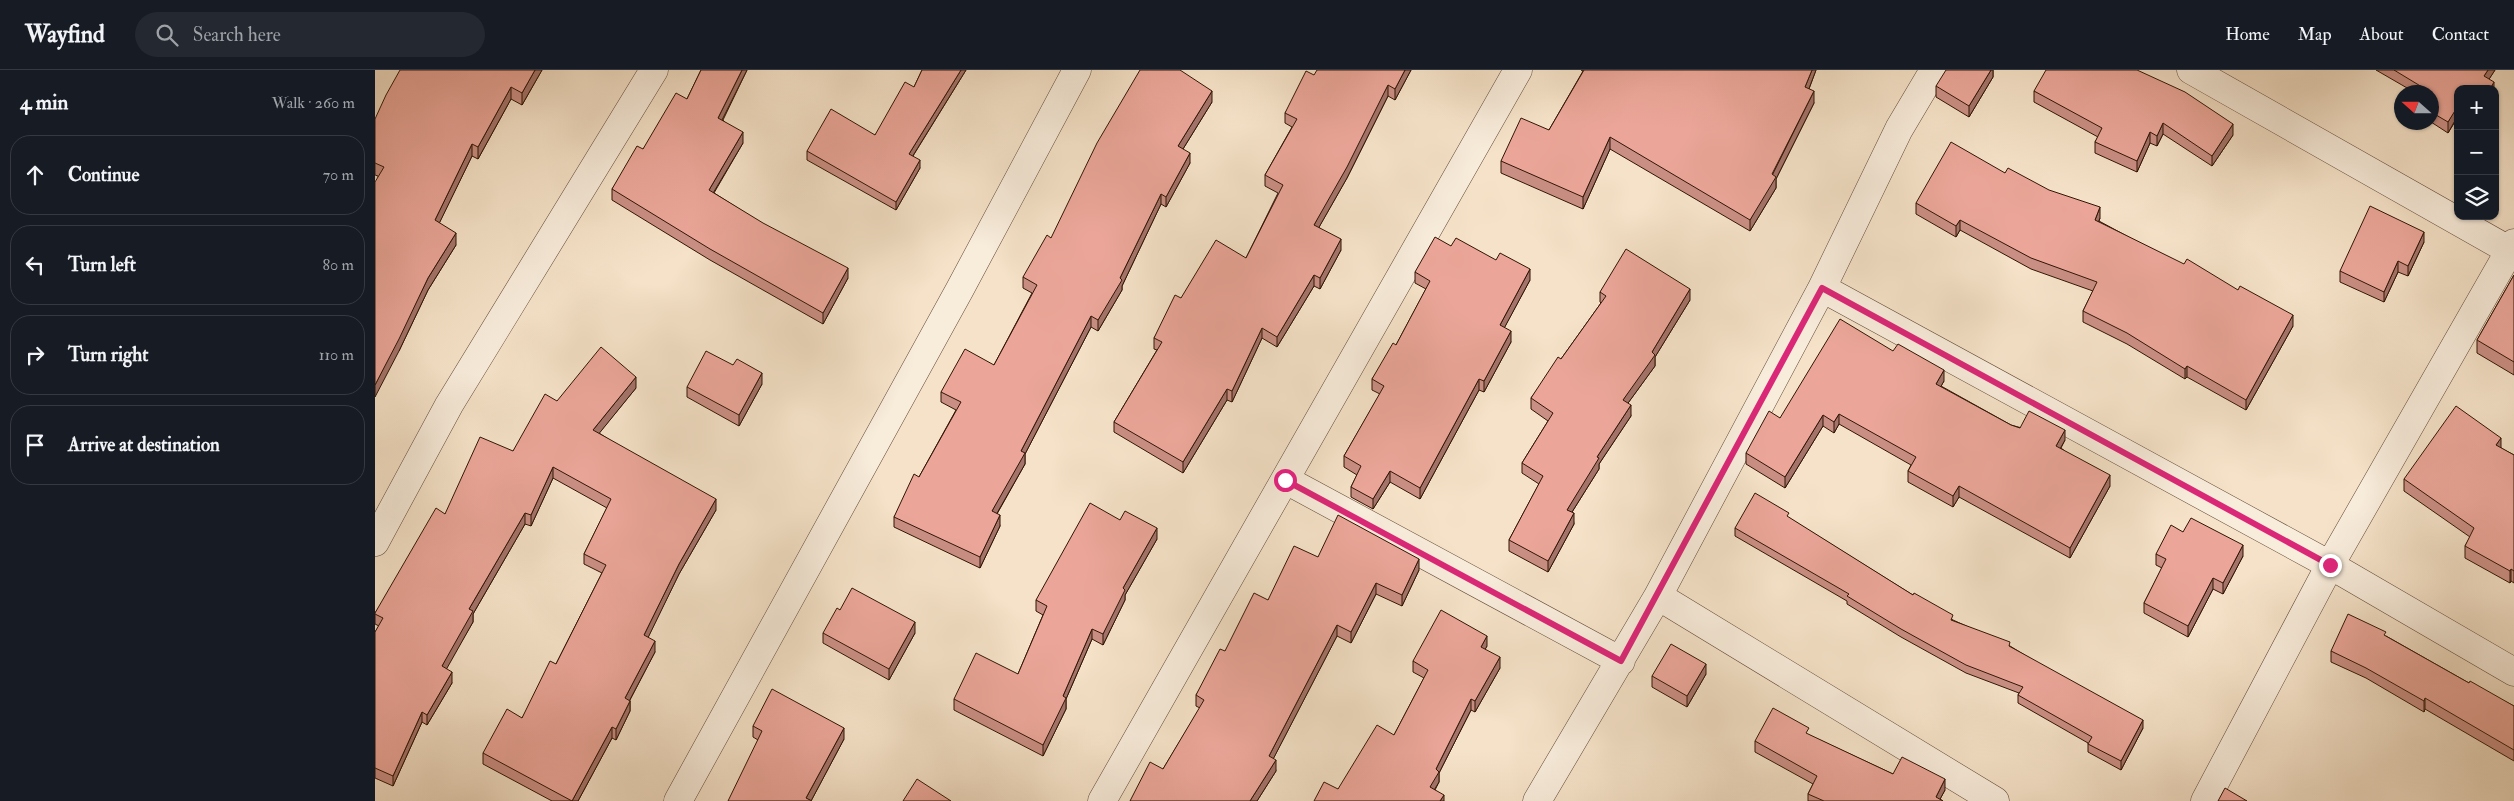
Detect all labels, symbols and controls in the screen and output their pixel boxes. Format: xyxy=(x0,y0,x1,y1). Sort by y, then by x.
search box xyxy=(135,12,485,57)
text: Wayfind xyxy=(25,19,105,50)
icon: search xyxy=(153,21,181,49)
text: Search here xyxy=(193,23,281,47)
text: Home xyxy=(2225,23,2270,46)
text: Map xyxy=(2298,23,2332,46)
text: About xyxy=(2360,23,2404,46)
text: Contact xyxy=(2432,23,2489,46)
north arrow xyxy=(2394,85,2439,130)
map controls xyxy=(2454,85,2499,220)
button: + xyxy=(2454,85,2499,130)
text: 4 min xyxy=(20,89,68,116)
text: Walk · 260 m xyxy=(272,93,355,113)
button: − xyxy=(2454,130,2499,175)
icon: ahead xyxy=(21,161,49,189)
text: Continue xyxy=(68,163,139,187)
text: 70 m xyxy=(323,165,354,185)
button: layers xyxy=(2454,175,2499,220)
icon: left xyxy=(21,251,49,279)
text: Turn left xyxy=(68,253,136,277)
text: 80 m xyxy=(323,255,354,275)
icon: right xyxy=(21,341,49,369)
text: Turn right xyxy=(68,343,148,367)
text: 110 m xyxy=(319,345,354,365)
icon: arrive xyxy=(21,431,49,459)
text: Arrive at destination xyxy=(68,433,220,457)
route start xyxy=(1274,469,1297,492)
route end xyxy=(2319,554,2342,577)

